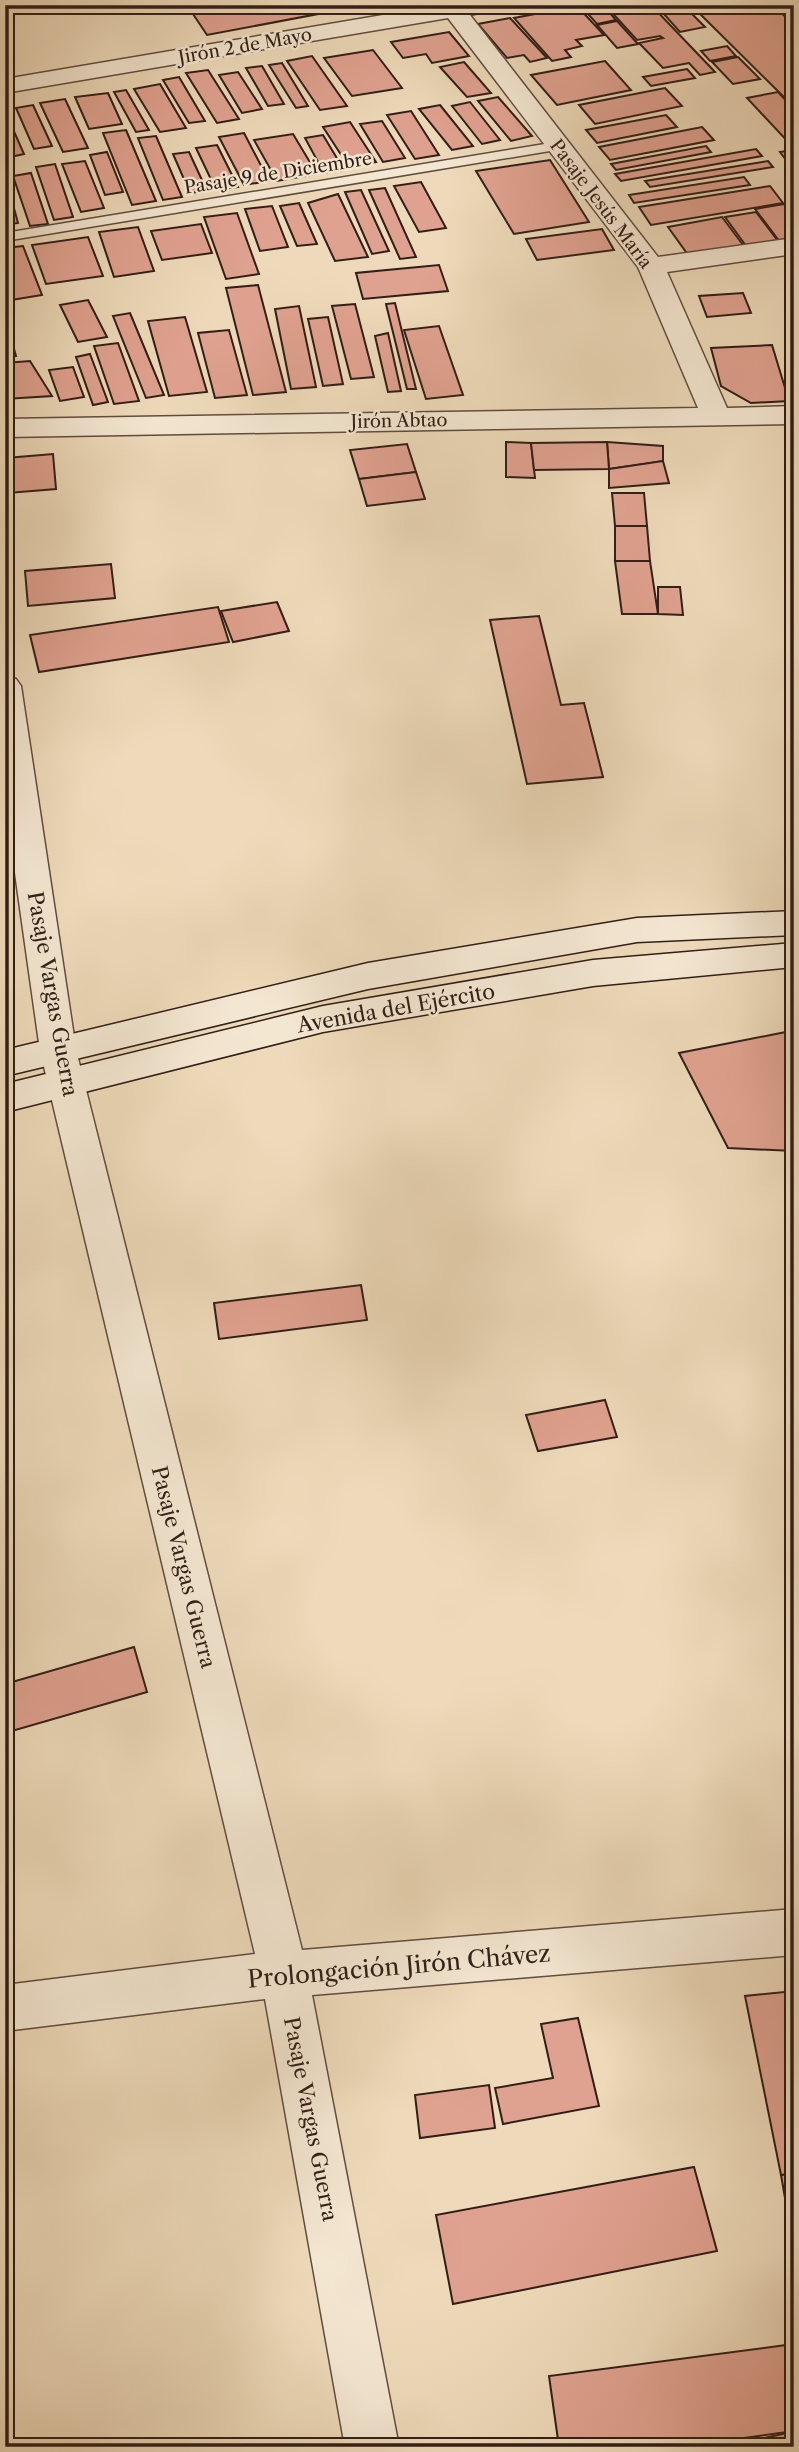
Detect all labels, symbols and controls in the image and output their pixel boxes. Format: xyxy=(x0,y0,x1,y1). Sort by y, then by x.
street label: Jirón 2 de Mayo xyxy=(174,23,313,69)
street label: Pasaje Jesús María xyxy=(545,135,657,273)
street label: Pasaje 9 de Diciembre xyxy=(183,147,373,199)
street label: Jirón Abtao xyxy=(347,409,448,433)
street label: Pasaje Vargas Guerra xyxy=(23,890,83,1099)
street label: Avenida del Ejército xyxy=(294,978,497,1038)
street label: Pasaje Vargas Guerra xyxy=(147,1463,221,1672)
street label: Prolongación Jirón Chávez xyxy=(246,1938,552,1994)
street label: Pasaje Vargas Guerra xyxy=(279,2015,343,2224)

